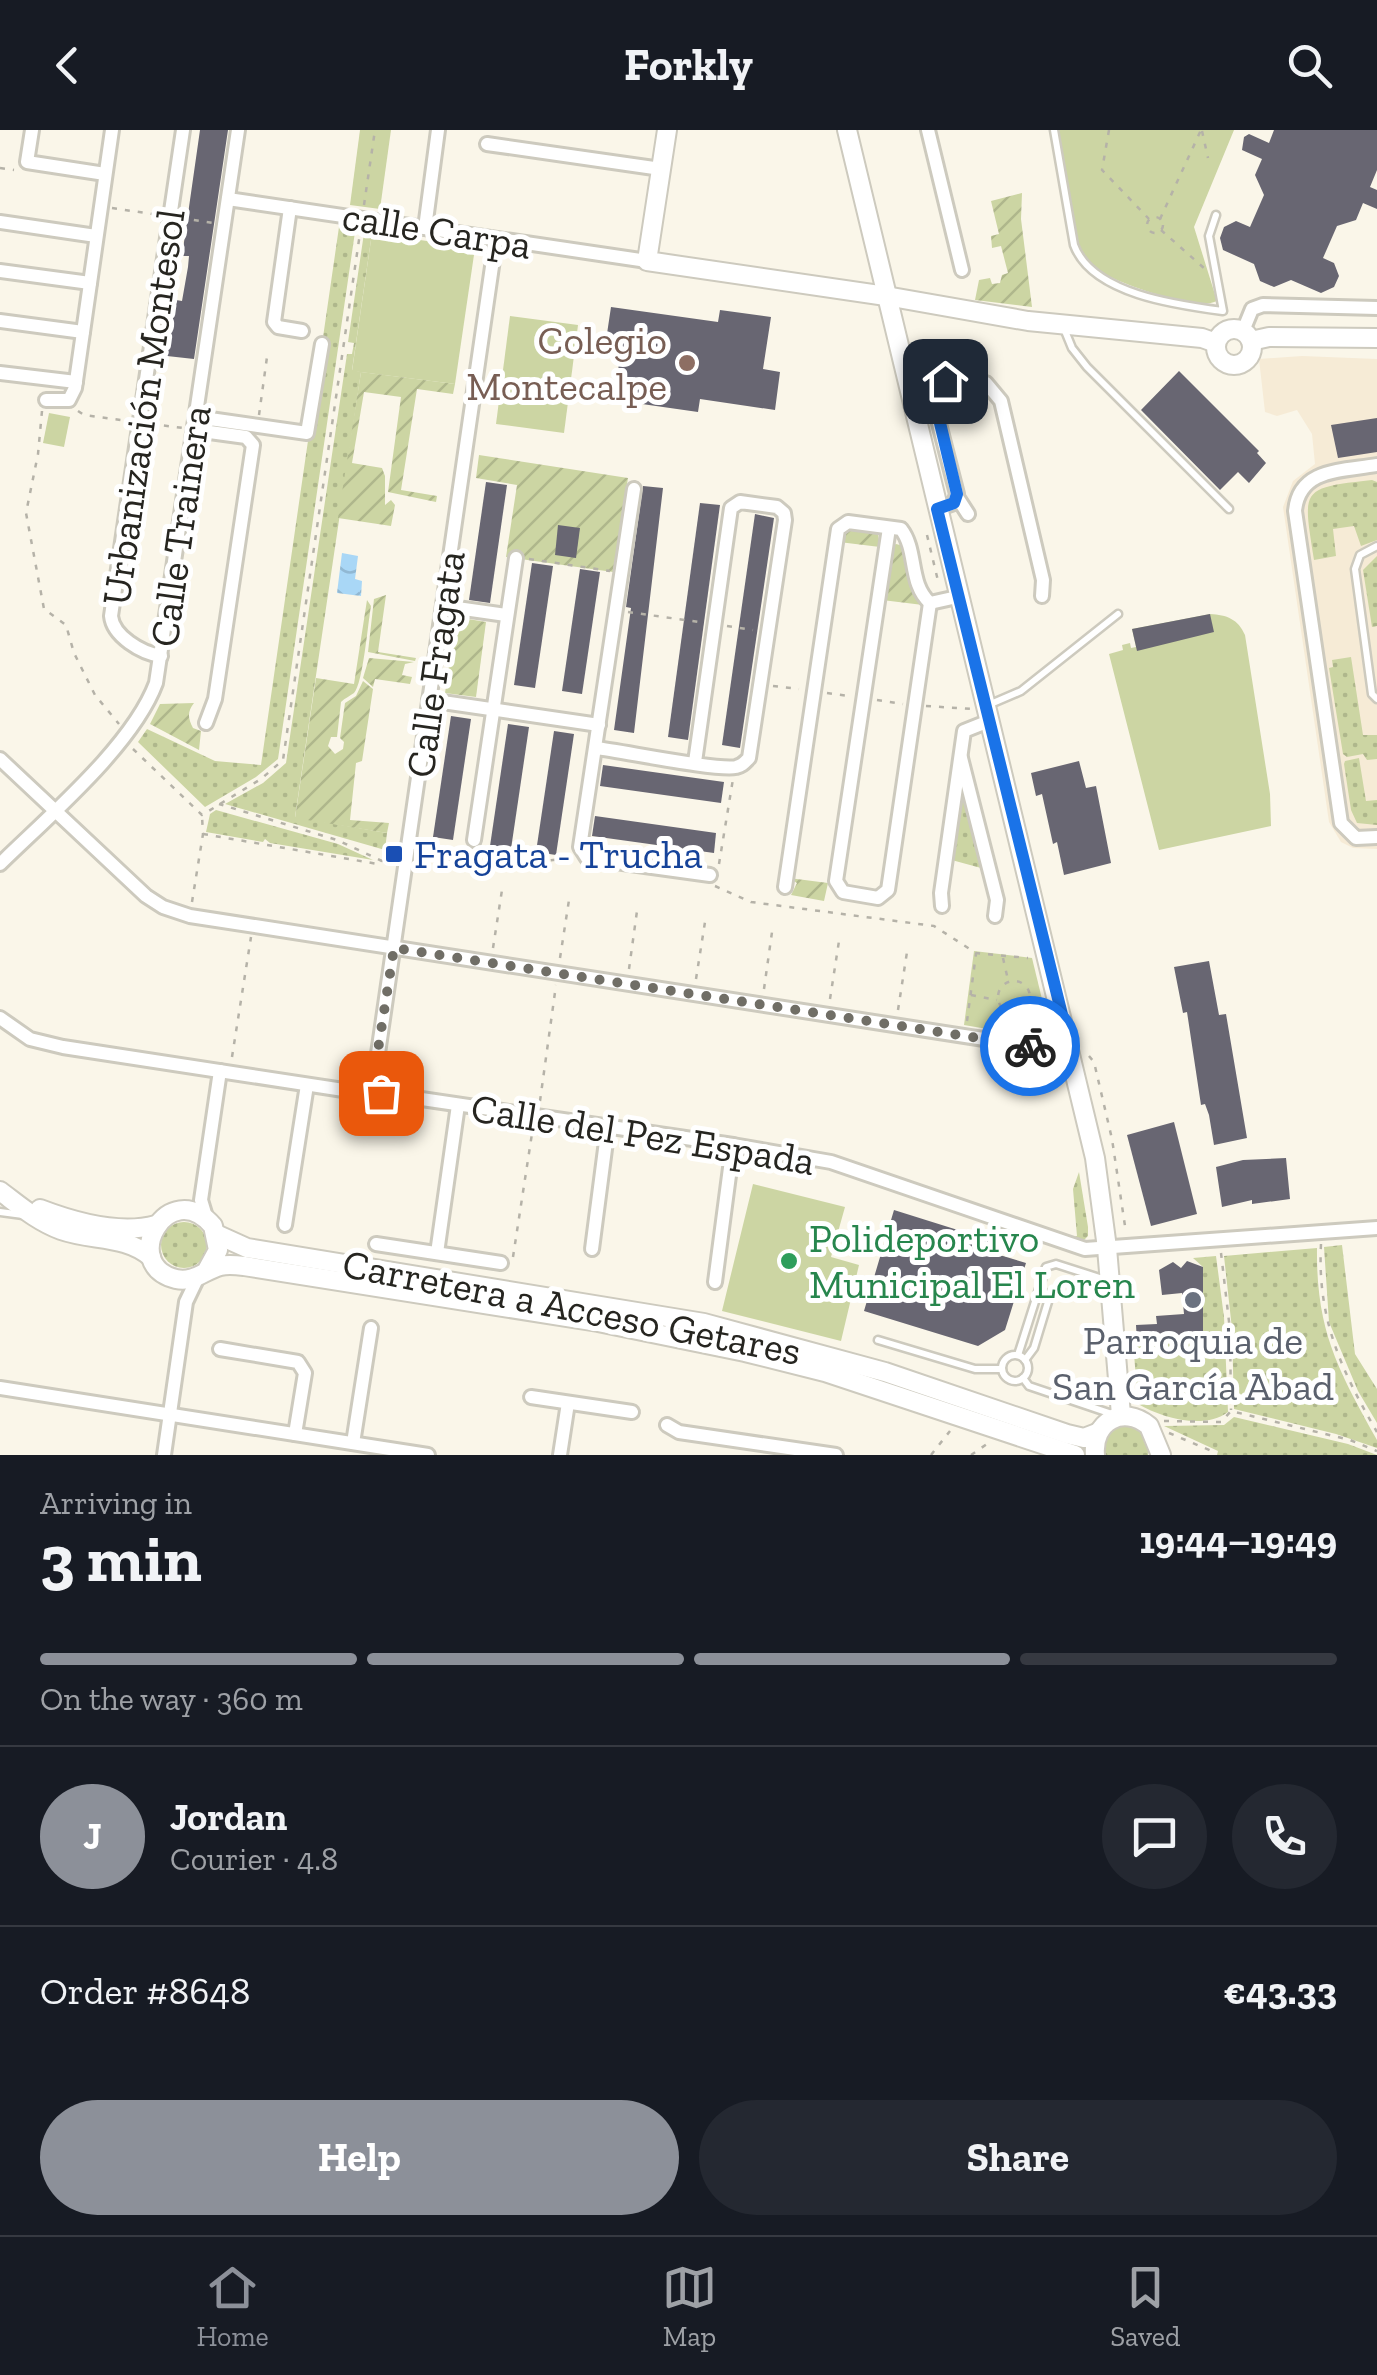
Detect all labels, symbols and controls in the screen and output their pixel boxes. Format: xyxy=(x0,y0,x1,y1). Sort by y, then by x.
icon: back xyxy=(40,38,95,93)
text: Forkly xyxy=(624,38,753,92)
icon: search xyxy=(1282,38,1337,93)
street label: calle Carpa xyxy=(339,191,535,269)
street label: Urbanización Montesol xyxy=(91,206,195,608)
place label: Colegio Montecalpe xyxy=(466,316,667,410)
pin xyxy=(903,339,988,424)
marker: Colegio Montecalpe xyxy=(676,352,698,374)
icon: home xyxy=(918,354,973,409)
street label: Calle Trainera xyxy=(139,402,221,650)
street label: Calle Fragata xyxy=(395,548,475,780)
place label: Fragata - Trucha xyxy=(414,830,703,878)
marker: Fragata - Trucha xyxy=(383,843,405,865)
courier xyxy=(980,996,1080,1096)
icon: bike xyxy=(1003,1019,1058,1074)
pin xyxy=(339,1051,424,1136)
icon: bag xyxy=(354,1066,409,1121)
street label: Calle del Pez Espada xyxy=(468,1083,818,1185)
place label: Polideportivo Municipal El Loren xyxy=(809,1214,1135,1308)
street label: Carretera a Acceso Getares xyxy=(339,1239,805,1375)
marker: Polideportivo Municipal El Loren xyxy=(778,1250,800,1272)
marker: Parroquia de San García Abad xyxy=(1182,1289,1204,1311)
place label: Parroquia de San García Abad xyxy=(1052,1316,1334,1410)
text: Arriving in xyxy=(40,1484,192,1522)
text: 19:44–19:49 xyxy=(1139,1517,1337,1563)
text: 3 min xyxy=(40,1520,202,1598)
text: On the way · 360 m xyxy=(40,1680,303,1718)
button: chat xyxy=(1102,1784,1207,1889)
button: phone xyxy=(1232,1784,1337,1889)
text: Jordan xyxy=(170,1794,287,1840)
text: J xyxy=(83,1813,102,1859)
text: Courier · 4.8 xyxy=(170,1840,338,1878)
text: Order #8648 xyxy=(40,1968,250,2014)
text: €43.33 xyxy=(1223,1968,1337,2014)
button: Help xyxy=(40,2100,679,2215)
button: Share xyxy=(699,2100,1337,2215)
tab: Home xyxy=(197,2260,269,2353)
tab: Map xyxy=(662,2260,717,2353)
tab: Saved xyxy=(1110,2260,1180,2353)

